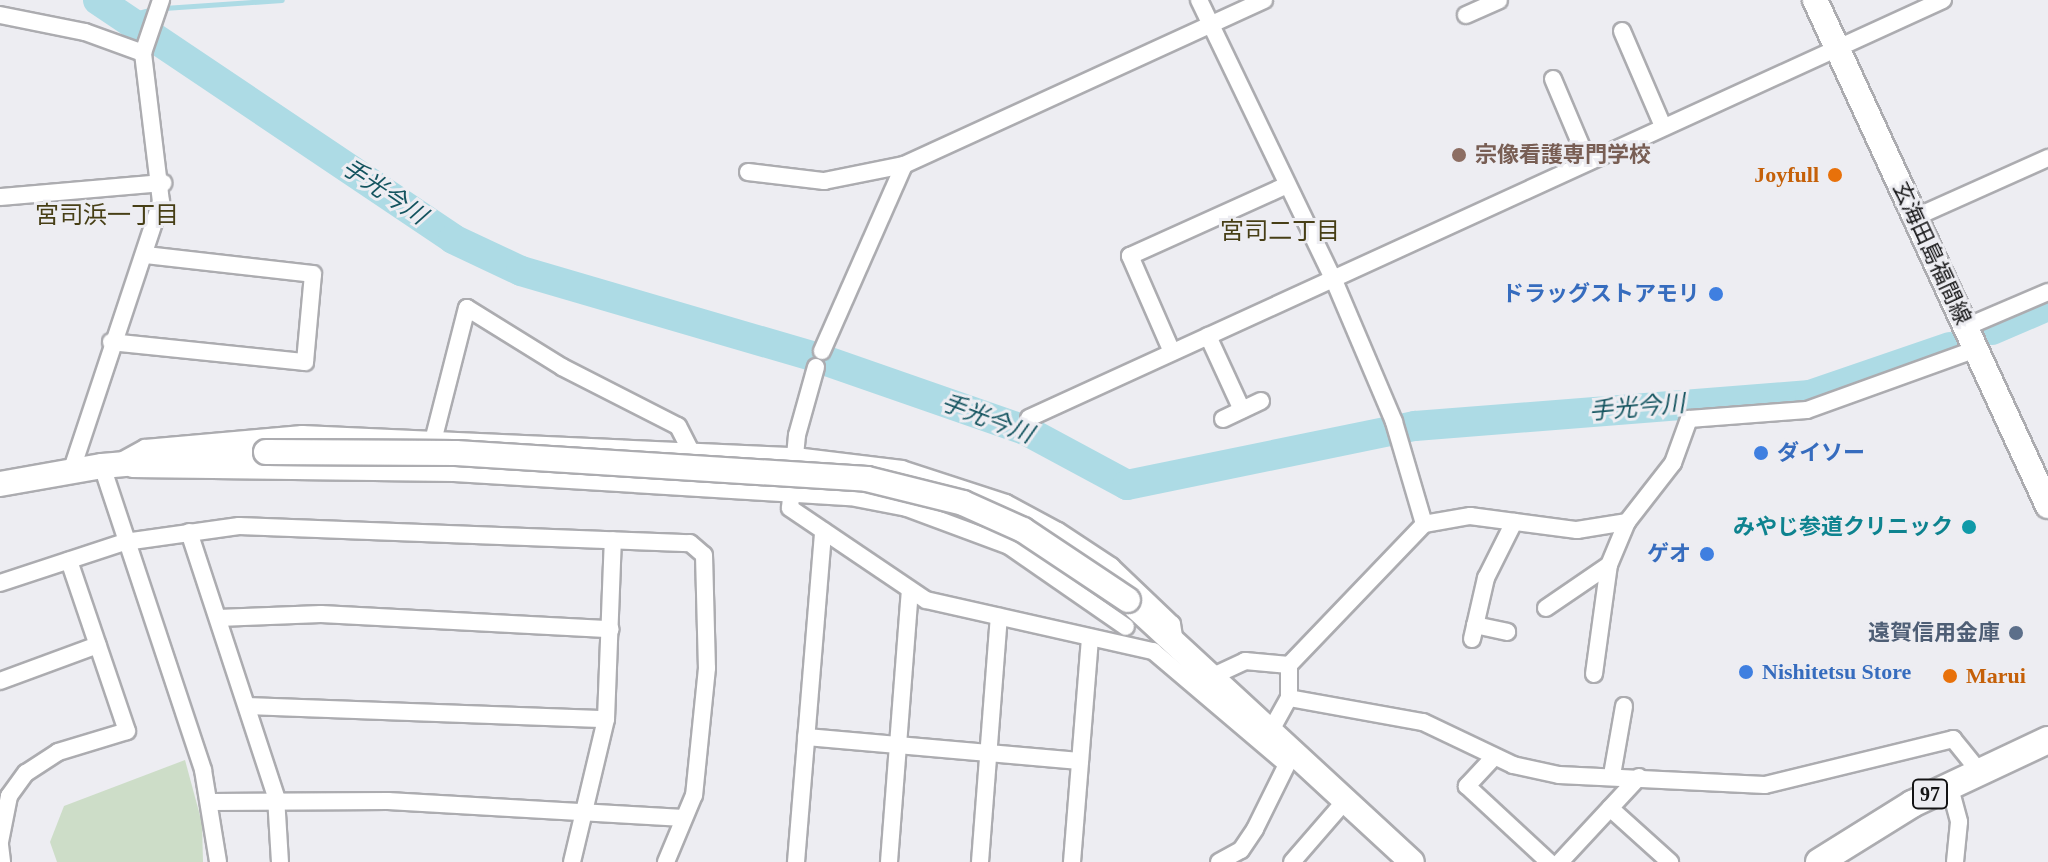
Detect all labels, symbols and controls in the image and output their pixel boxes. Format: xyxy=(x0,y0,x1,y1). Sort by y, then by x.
place label: 宗像看護専門学校 xyxy=(1475,142,1651,168)
marker: 宗像看護専門学校 xyxy=(1450,146,1468,164)
water label: 手光今川 xyxy=(336,153,432,231)
place label: Joyfull xyxy=(1754,162,1819,188)
marker: Joyfull xyxy=(1826,166,1844,184)
street label: 玄海田島福間線 xyxy=(1887,178,1977,328)
district label: 宮司浜一丁目 xyxy=(35,202,179,230)
district label: 宮司二丁目 xyxy=(1220,218,1340,246)
place label: ドラッグストアモリ xyxy=(1502,281,1700,307)
marker: ドラッグストアモリ xyxy=(1707,285,1725,303)
water label: 手光今川 xyxy=(937,388,1037,450)
water label: 手光今川 xyxy=(1588,389,1686,427)
place label: ダイソー xyxy=(1777,440,1865,466)
marker: ダイソー xyxy=(1752,444,1770,462)
place label: みやじ参道クリニック xyxy=(1733,514,1953,540)
marker: みやじ参道クリニック xyxy=(1960,518,1978,536)
place label: ゲオ xyxy=(1647,541,1691,567)
marker: ゲオ xyxy=(1698,545,1716,563)
place label: 遠賀信用金庫 xyxy=(1868,620,2000,646)
marker: 遠賀信用金庫 xyxy=(2007,624,2025,642)
place label: Nishitetsu Store xyxy=(1762,659,1911,685)
marker: Nishitetsu Store xyxy=(1737,663,1755,681)
place label: Marui xyxy=(1966,663,2026,689)
marker: Marui xyxy=(1941,667,1959,685)
road number: 97 xyxy=(1912,778,1948,810)

